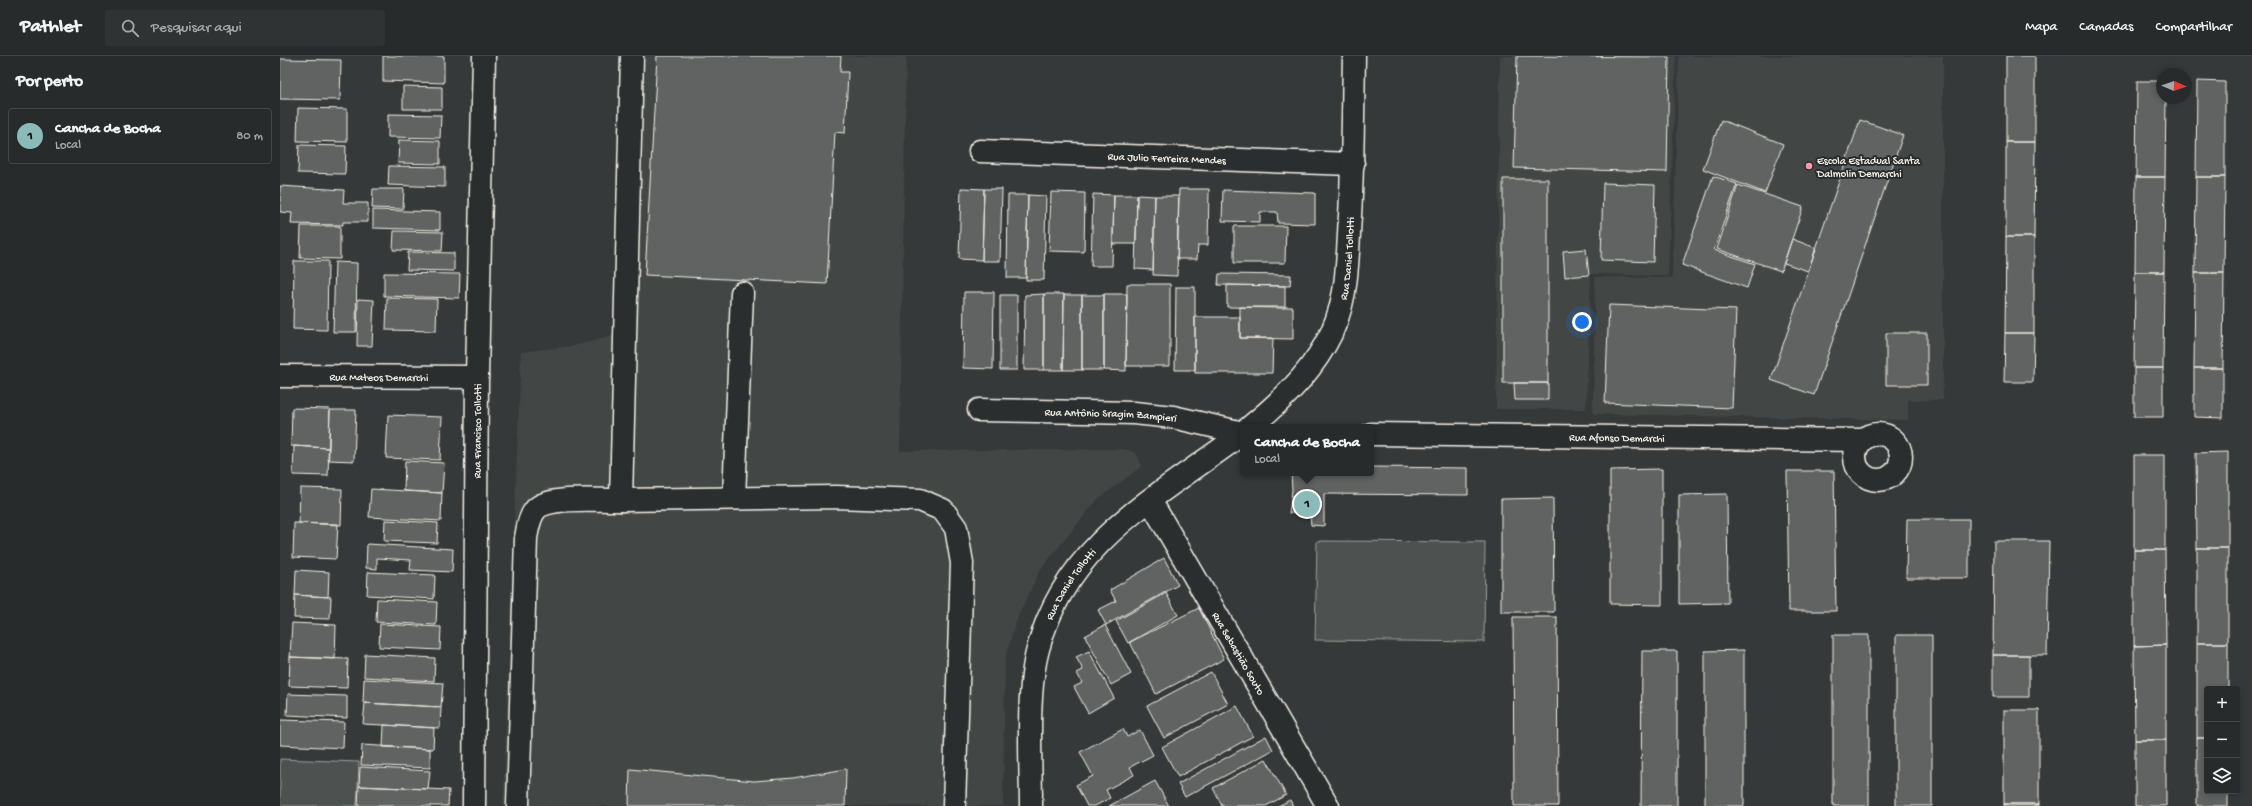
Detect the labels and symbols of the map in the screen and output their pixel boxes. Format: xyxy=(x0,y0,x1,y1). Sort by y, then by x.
north arrow xyxy=(2156,68,2192,104)
street label: Rua Julio Ferreira Mendes xyxy=(1107,151,1227,168)
place label: Escola Estadual Santa Dalmolin Demarchi xyxy=(1816,156,1921,181)
marker: Escola Estadual Santa Dalmolin Demarchi xyxy=(1804,161,1814,171)
street label: Rua Daniel Tollotti xyxy=(1338,217,1358,301)
your location xyxy=(1572,312,1592,332)
street label: Rua Mateos Demarchi xyxy=(330,372,428,385)
street label: Rua Francisco Tollotti xyxy=(472,384,485,478)
street label: Rua Antônio Sragim Zampieri xyxy=(1045,407,1178,426)
street label: Rua Afonso Demarchi xyxy=(1569,432,1665,446)
pin: 1 xyxy=(1294,489,1320,519)
street label: Rua Daniel Tollotti xyxy=(1044,547,1099,622)
street label: Rua Sebastião Souto xyxy=(1208,610,1266,698)

